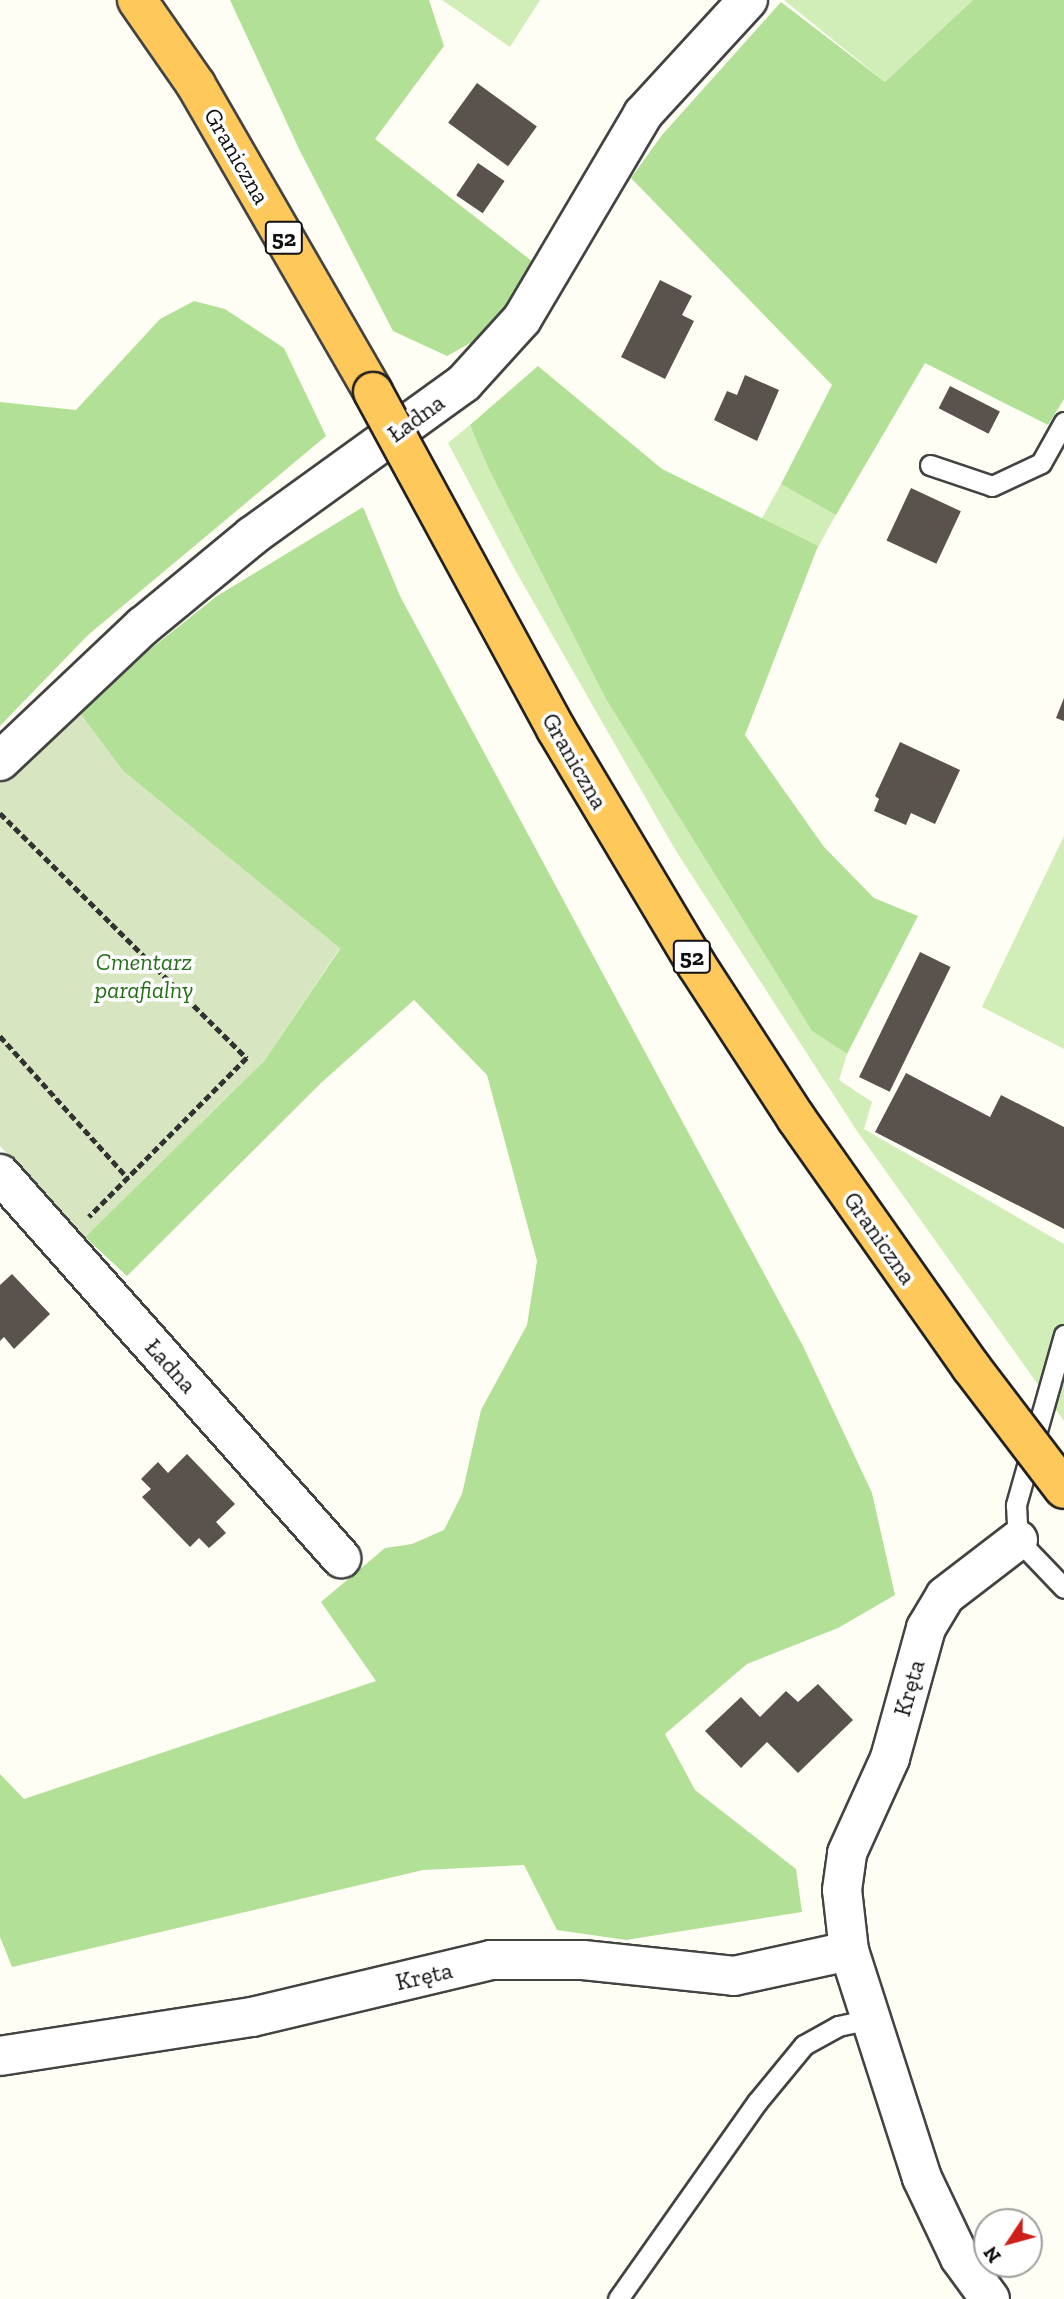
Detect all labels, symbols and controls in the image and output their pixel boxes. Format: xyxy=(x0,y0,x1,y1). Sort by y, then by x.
street label: Graniczna xyxy=(198,103,276,209)
road number: 52 xyxy=(265,218,303,258)
street label: Ładna xyxy=(382,388,450,448)
street label: Graniczna xyxy=(536,708,614,814)
road number: 52 xyxy=(673,938,711,976)
park label: Cmentarz parafialny xyxy=(95,948,193,1004)
street label: Graniczna xyxy=(838,1186,922,1290)
street label: Ładna xyxy=(139,1333,203,1399)
street label: Kręta xyxy=(887,1657,931,1719)
street label: Kręta xyxy=(393,1956,455,1996)
north arrow xyxy=(973,2208,1043,2278)
text: N xyxy=(979,2242,1006,2267)

